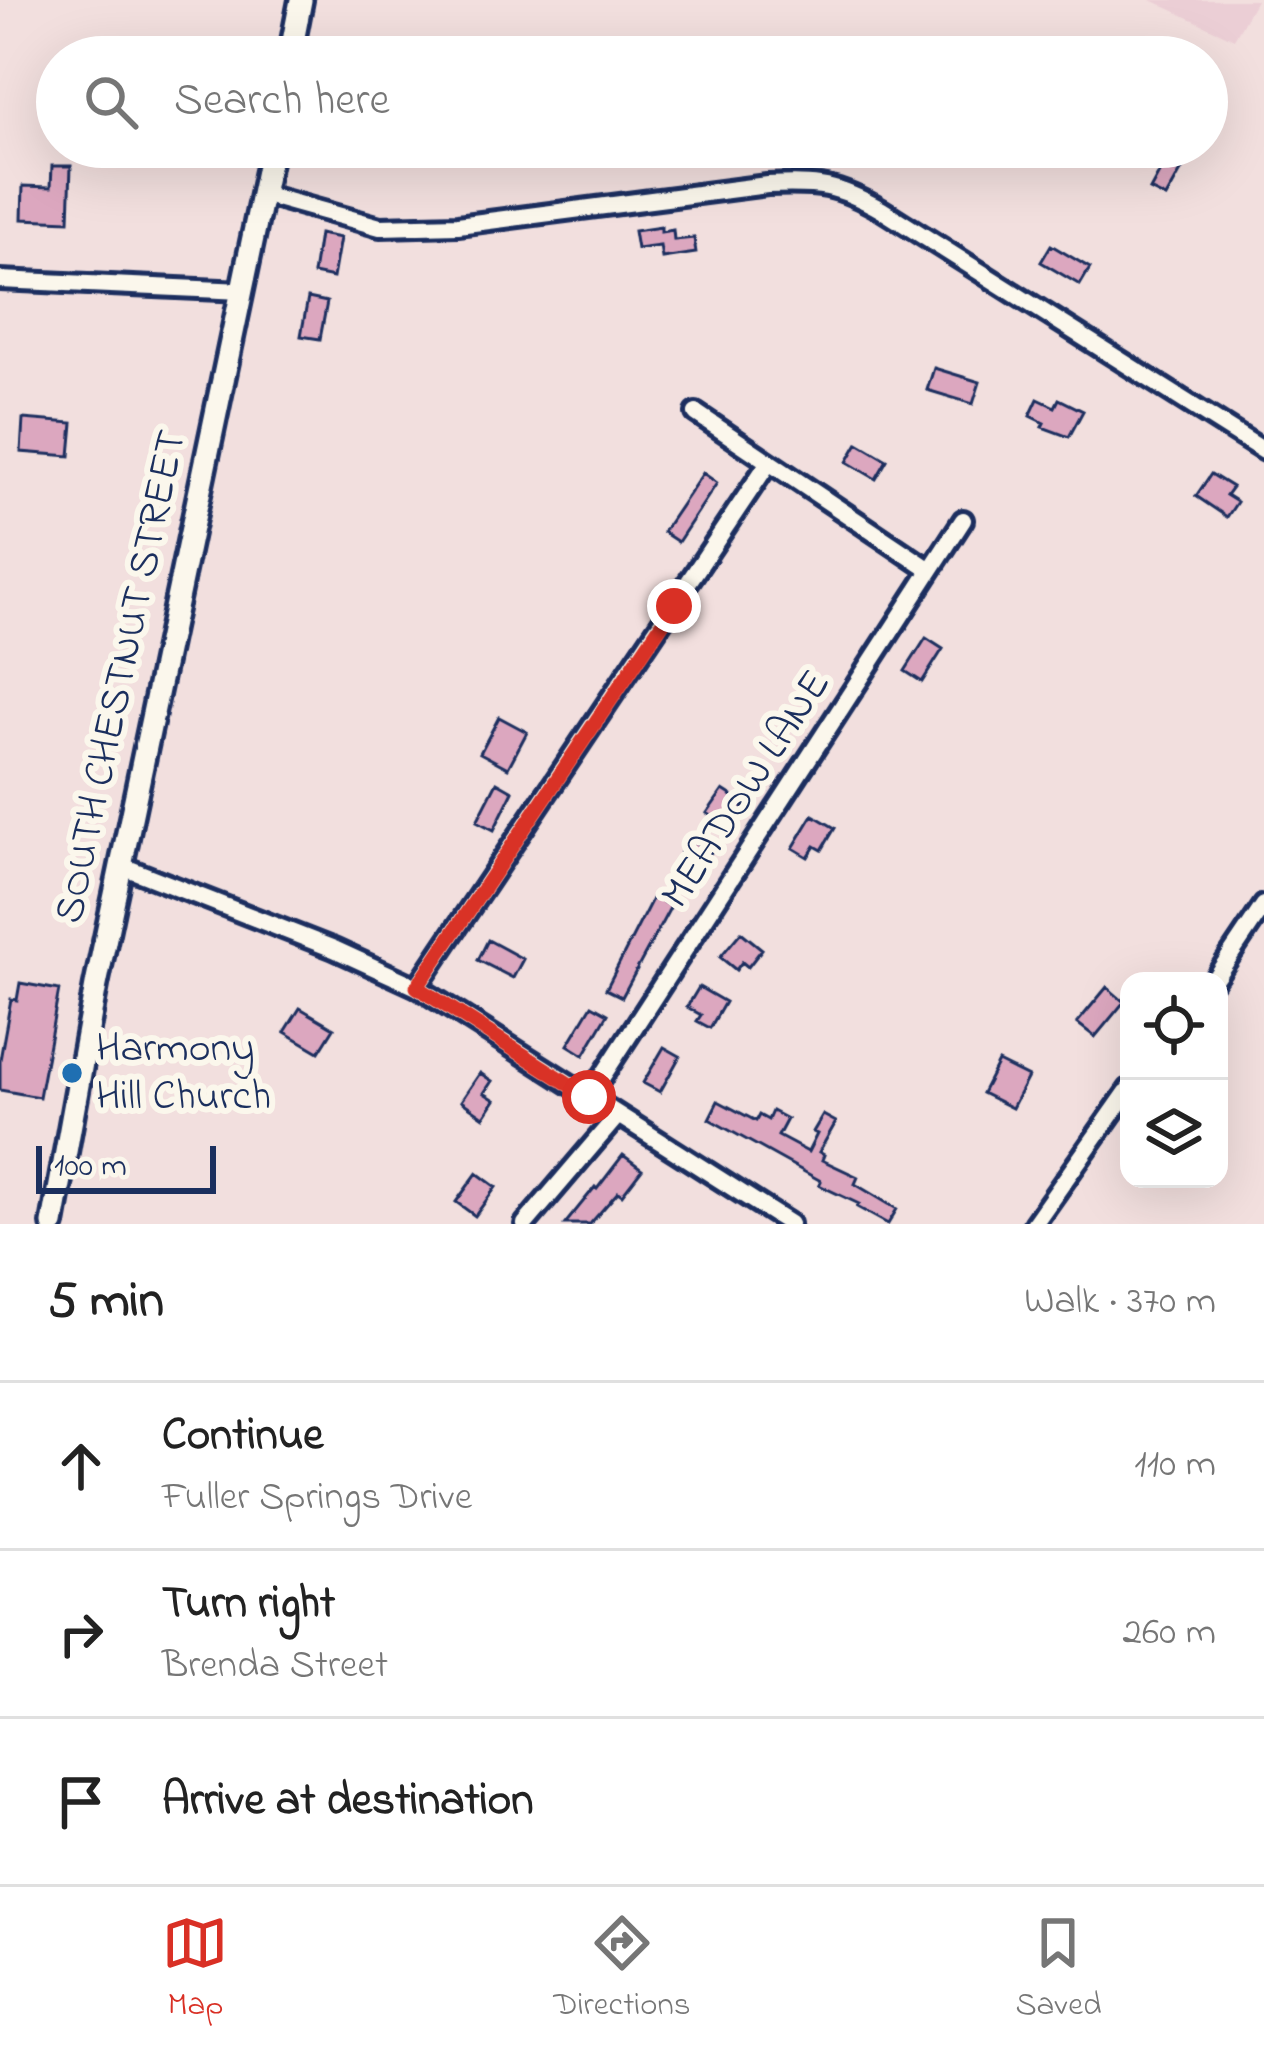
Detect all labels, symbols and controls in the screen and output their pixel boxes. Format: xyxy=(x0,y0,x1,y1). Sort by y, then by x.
search box xyxy=(36,36,1228,168)
icon: search xyxy=(78,69,144,135)
text: Search here xyxy=(174,69,390,135)
street label: SOUTH CHESTNUT STREET xyxy=(40,425,204,929)
route end xyxy=(647,579,701,633)
street label: MEADOW LANE xyxy=(647,659,847,921)
map controls xyxy=(1120,972,1228,1188)
button: locate xyxy=(1120,972,1228,1080)
place label: Harmony Hill Church xyxy=(96,1019,271,1128)
marker: Harmony Hill Church xyxy=(59,1060,85,1086)
route start xyxy=(562,1070,616,1124)
button: layers xyxy=(1120,1080,1228,1188)
scale bar xyxy=(36,1140,216,1193)
text: 100 m xyxy=(54,1143,127,1191)
text: 5 min xyxy=(48,1265,164,1340)
text: Walk · 370 m xyxy=(1024,1274,1216,1331)
text: Continue xyxy=(162,1404,323,1470)
icon: ahead xyxy=(48,1433,114,1499)
text: 110 m xyxy=(1134,1437,1216,1494)
text: Fuller Springs Drive xyxy=(162,1470,472,1527)
text: Turn right xyxy=(162,1572,335,1638)
icon: right xyxy=(48,1601,114,1667)
text: 260 m xyxy=(1123,1605,1216,1662)
text: Brenda Street xyxy=(162,1638,388,1695)
icon: arrive xyxy=(48,1769,114,1835)
text: Arrive at destination xyxy=(162,1769,533,1835)
tab: Map xyxy=(162,1910,228,2030)
tab: Directions xyxy=(553,1910,691,2030)
tab: Saved xyxy=(1015,1910,1102,2030)

